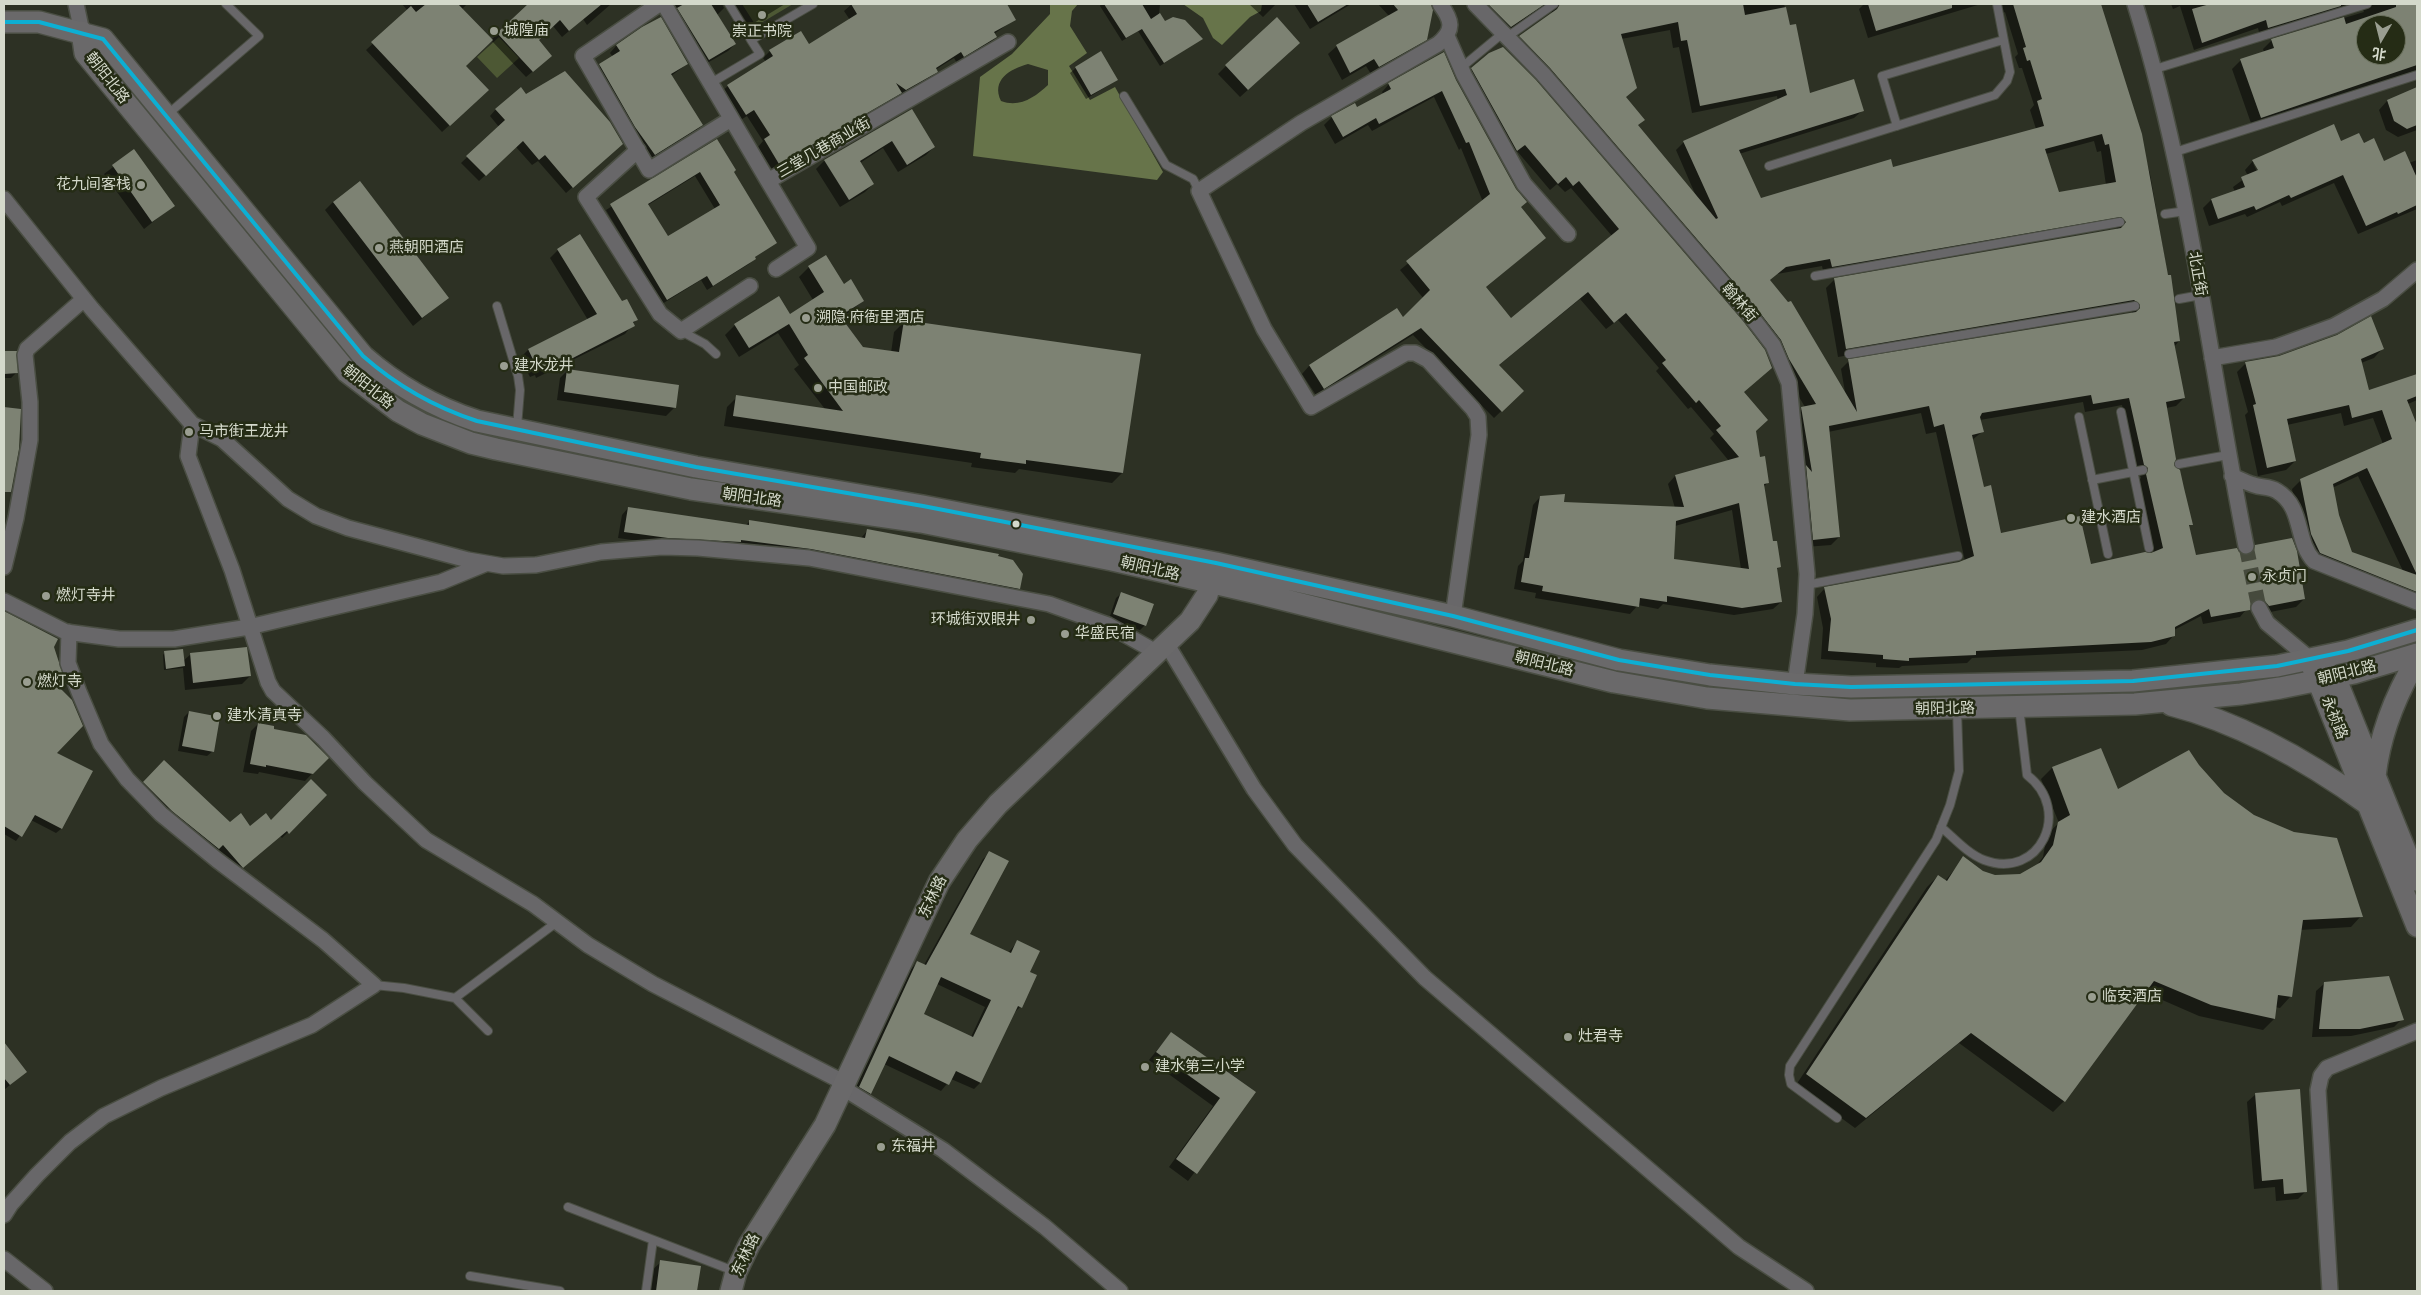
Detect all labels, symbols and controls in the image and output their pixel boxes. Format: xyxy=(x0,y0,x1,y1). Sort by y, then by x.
marker: 崇正书院 xyxy=(756,9,768,21)
north arrow xyxy=(2356,15,2406,65)
place label: 城隍庙 xyxy=(504,22,549,40)
place label: 崇正书院 xyxy=(732,23,792,41)
marker: 城隍庙 xyxy=(488,25,500,37)
text: 北 xyxy=(2371,44,2387,65)
street label: 朝阳北路 xyxy=(81,49,133,107)
street label: 三堂几巷商业街 xyxy=(774,114,874,182)
place label: 花九间客栈 xyxy=(56,176,131,194)
marker: 花九间客栈 xyxy=(135,179,147,191)
place label: 燕朝阳酒店 xyxy=(389,239,464,257)
marker: 燕朝阳酒店 xyxy=(373,242,385,254)
street label: 北正街 xyxy=(2184,250,2210,298)
street label: 翰林街 xyxy=(1717,280,1761,326)
place label: 溯隐·府衙里酒店 xyxy=(816,309,924,327)
marker: 溯隐·府衙里酒店 xyxy=(800,312,812,324)
place label: 建水龙井 xyxy=(514,357,574,375)
marker: 建水龙井 xyxy=(498,360,510,372)
street label: 朝阳北路 xyxy=(339,361,397,413)
place label: 中国邮政 xyxy=(828,379,888,397)
marker: 中国邮政 xyxy=(812,382,824,394)
place label: 马市街王龙井 xyxy=(199,423,289,441)
marker: 马市街王龙井 xyxy=(183,426,195,438)
street label: 朝阳北路 xyxy=(721,485,783,511)
place label: 建水酒店 xyxy=(2081,509,2141,527)
marker: 建水酒店 xyxy=(2065,512,2077,524)
unlabelled marker xyxy=(1011,519,1021,529)
street label: 朝阳北路 xyxy=(1119,553,1181,585)
place label: 永贞门 xyxy=(2262,568,2307,586)
marker: 永贞门 xyxy=(2246,571,2258,583)
place label: 燃灯寺井 xyxy=(56,587,116,605)
marker: 燃灯寺井 xyxy=(40,590,52,602)
place label: 环城街双眼井 xyxy=(931,611,1021,629)
marker: 环城街双眼井 xyxy=(1025,614,1037,626)
place label: 华盛民宿 xyxy=(1075,625,1135,643)
marker: 华盛民宿 xyxy=(1059,628,1071,640)
street label: 朝阳北路 xyxy=(1513,648,1575,680)
street label: 朝阳北路 xyxy=(2316,657,2378,689)
place label: 燃灯寺 xyxy=(37,673,82,691)
marker: 燃灯寺 xyxy=(21,676,33,688)
street label: 永祯路 xyxy=(2317,694,2351,742)
street label: 朝阳北路 xyxy=(1915,699,1975,719)
place label: 建水清真寺 xyxy=(227,707,302,725)
marker: 建水清真寺 xyxy=(211,710,223,722)
street label: 东林路 xyxy=(915,873,951,921)
place label: 临安酒店 xyxy=(2102,988,2162,1006)
marker: 临安酒店 xyxy=(2086,991,2098,1003)
place label: 灶君寺 xyxy=(1578,1028,1623,1046)
marker: 灶君寺 xyxy=(1562,1031,1574,1043)
place label: 建水第三小学 xyxy=(1155,1058,1245,1076)
marker: 建水第三小学 xyxy=(1139,1061,1151,1073)
place label: 东福井 xyxy=(891,1138,936,1156)
marker: 东福井 xyxy=(875,1141,887,1153)
street label: 东林路 xyxy=(728,1231,764,1279)

